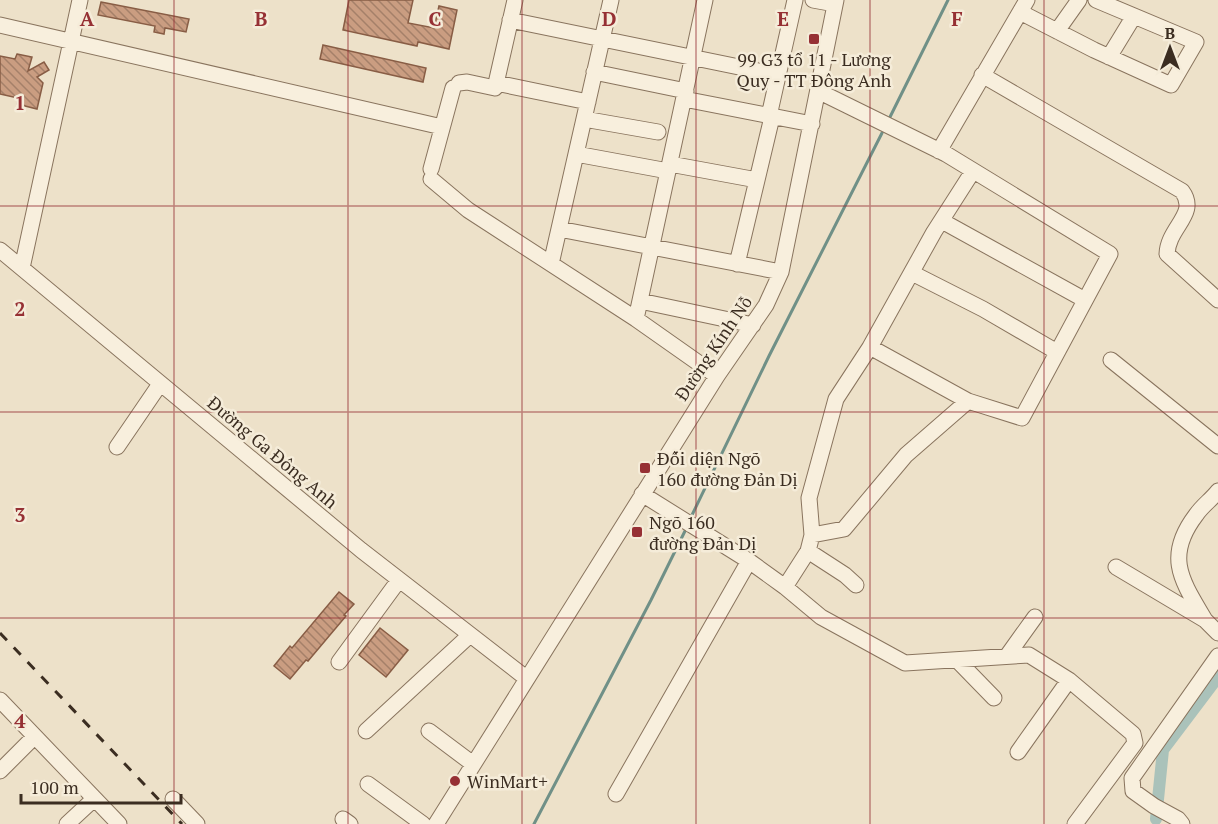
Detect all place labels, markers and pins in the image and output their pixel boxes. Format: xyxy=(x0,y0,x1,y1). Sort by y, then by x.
marker: 99 G3 tổ 11 - Lương Quy - TT Đông Anh xyxy=(807,32,821,46)
place label: 99 G3 tổ 11 - Lương Quy - TT Đông Anh xyxy=(737,47,892,92)
place label: Đối diện Ngõ 160 đường Đản Dị xyxy=(657,446,798,491)
marker: Đối diện Ngõ 160 đường Đản Dị xyxy=(638,461,652,475)
place label: Ngõ 160 đường Đản Dị xyxy=(649,510,756,555)
marker: Ngõ 160 đường Đản Dị xyxy=(630,525,644,539)
place label: WinMart+ xyxy=(467,769,548,793)
marker: WinMart+ xyxy=(448,774,462,788)

